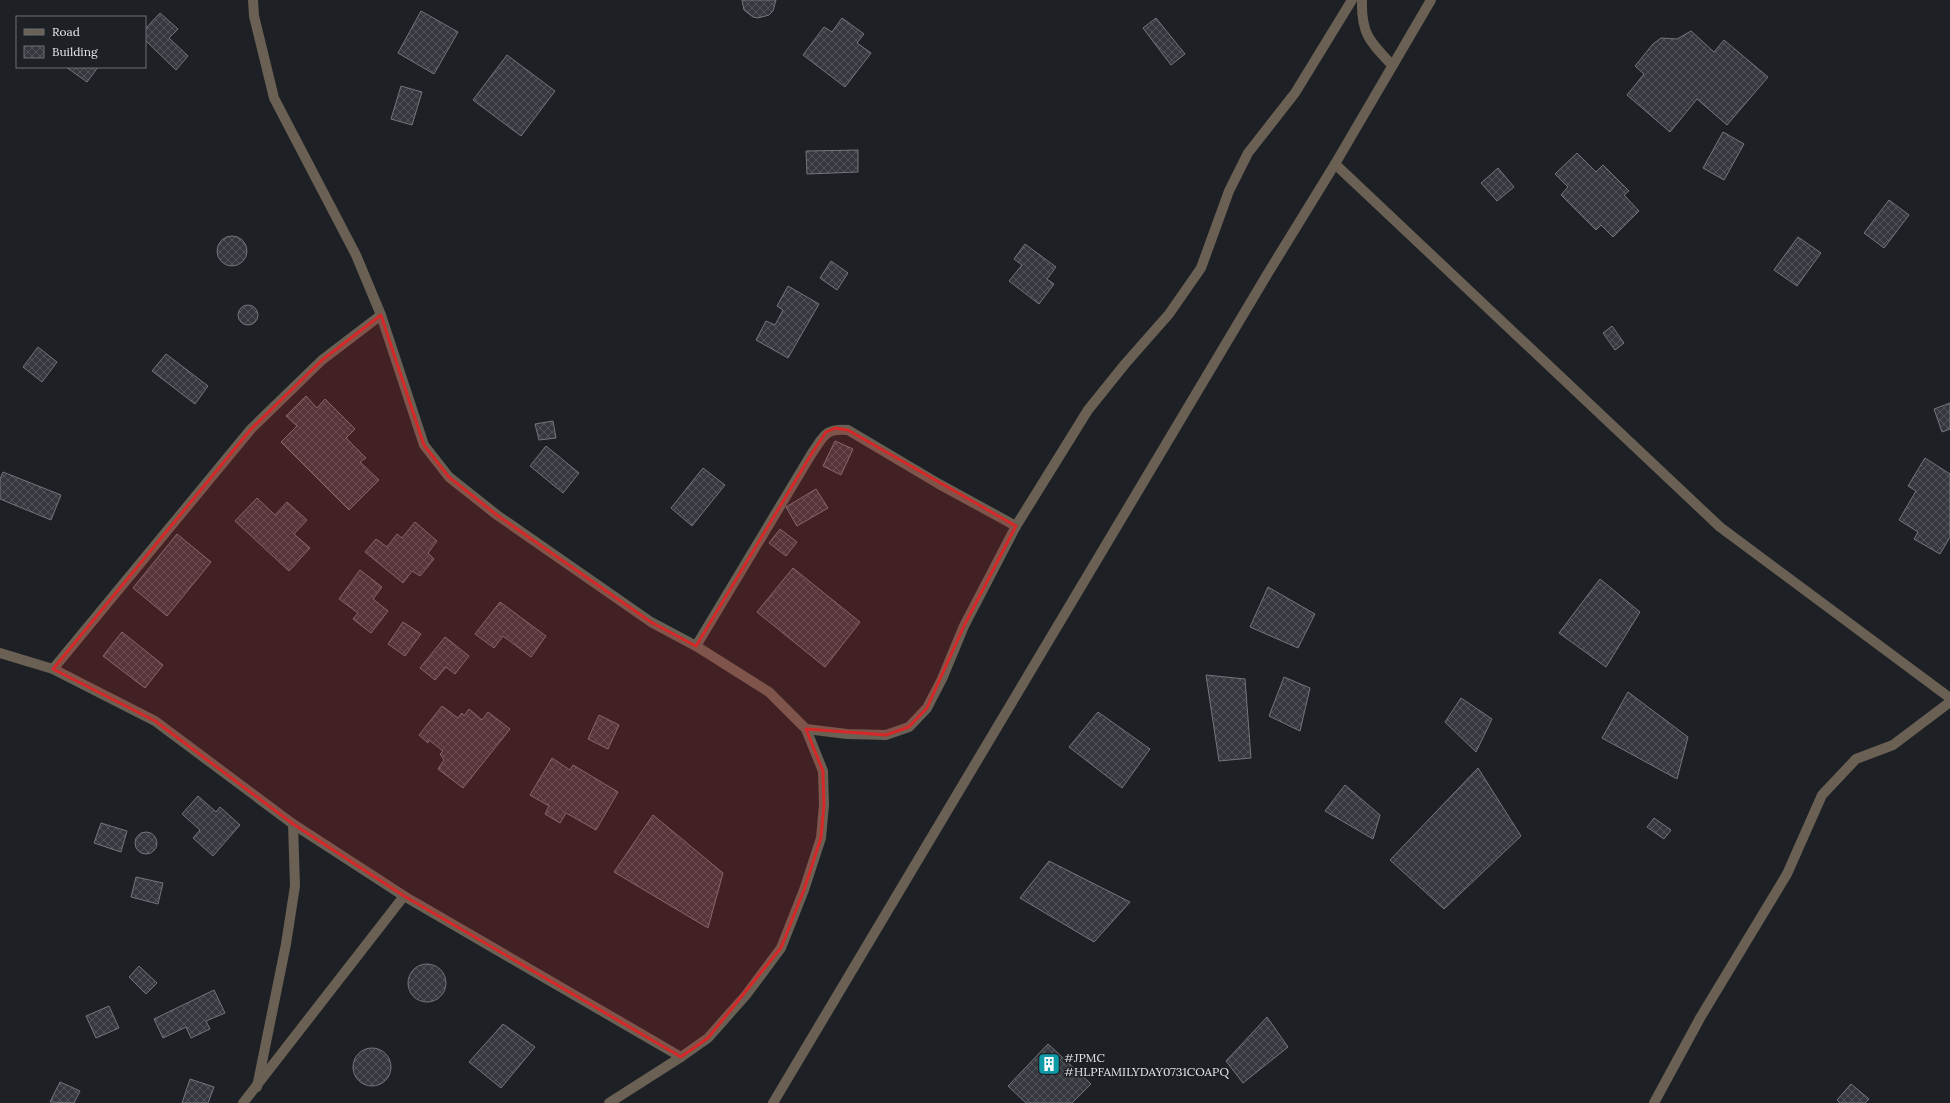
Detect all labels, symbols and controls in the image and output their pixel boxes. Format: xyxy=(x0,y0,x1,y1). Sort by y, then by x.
legend xyxy=(16,16,146,68)
text: Road xyxy=(52,24,80,39)
text: Building xyxy=(52,44,98,59)
place label: #JPMC #HLPFAMILYDAY0731COAPQ xyxy=(1064,1050,1229,1079)
building icon: #JPMC #HLPFAMILYDAY0731COAPQ xyxy=(1036,1051,1062,1077)

